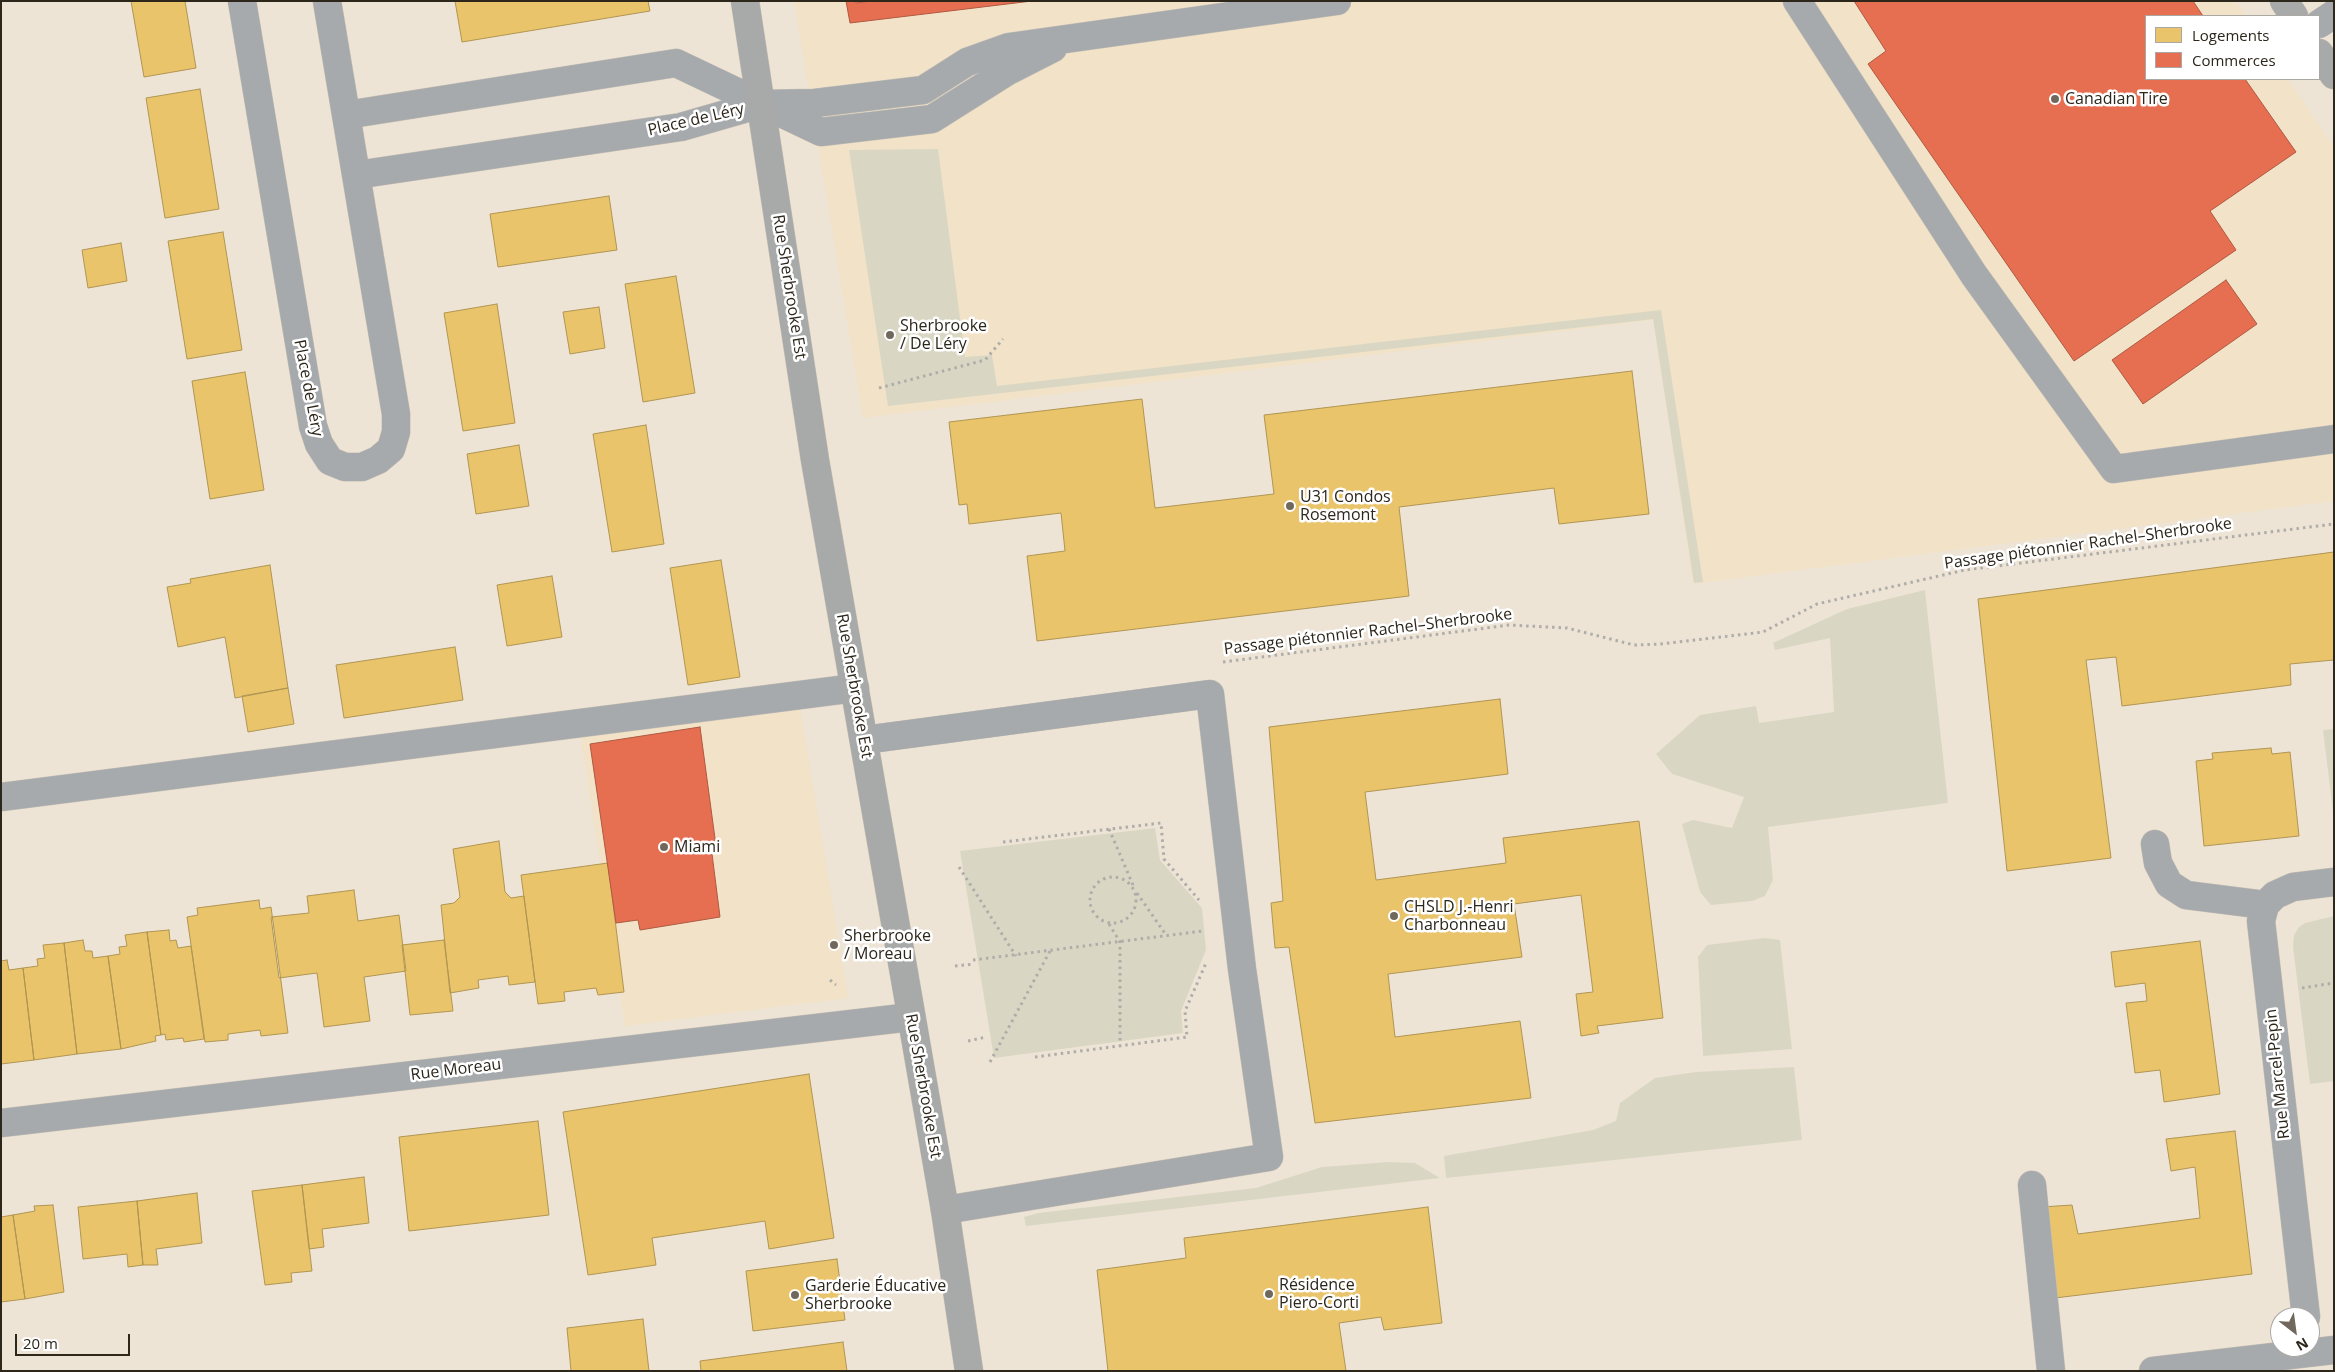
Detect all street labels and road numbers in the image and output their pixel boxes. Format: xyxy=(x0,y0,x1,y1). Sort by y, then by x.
street label: Place de Léry xyxy=(646,100,746,140)
street label: Rue Sherbrooke Est xyxy=(768,213,810,361)
street label: Place de Léry xyxy=(289,338,327,438)
street label: Passage piétonnier Rachel–Sherbrooke xyxy=(1943,514,2233,574)
street label: Passage piétonnier Rachel–Sherbrooke xyxy=(1223,605,1513,659)
street label: Rue Sherbrooke Est xyxy=(832,612,876,760)
street label: Rue Marcel-Pepin xyxy=(2262,1008,2294,1140)
street label: Rue Sherbrooke Est xyxy=(901,1012,945,1160)
street label: Rue Moreau xyxy=(410,1055,502,1085)

